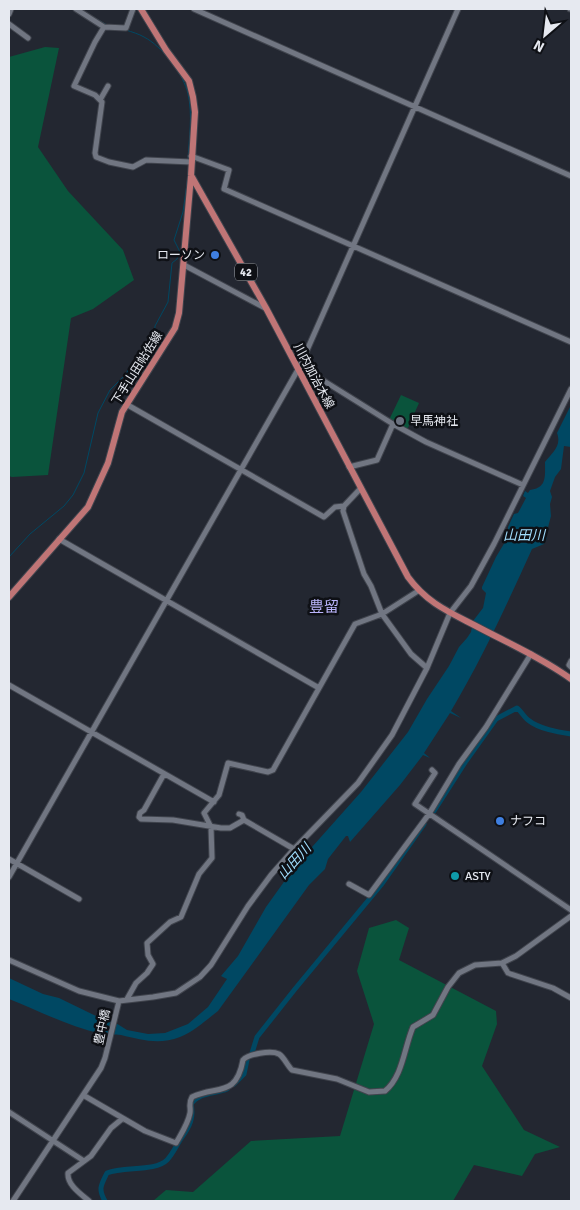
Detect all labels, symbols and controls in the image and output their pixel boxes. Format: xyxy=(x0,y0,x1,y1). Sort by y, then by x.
north arrow xyxy=(520,10,570,60)
text: N xyxy=(531,36,547,56)
place label: ローソン xyxy=(157,248,205,263)
marker: ローソン xyxy=(209,249,221,261)
road number: 42 xyxy=(235,264,257,280)
street label: 下手山田帖佐線 xyxy=(109,329,166,408)
street label: 川内加治木線 xyxy=(290,341,337,412)
place label: 早馬神社 xyxy=(410,414,458,429)
marker: 早馬神社 xyxy=(394,415,406,427)
water label: 山田川 xyxy=(503,527,547,544)
district label: 豊留 xyxy=(309,598,339,616)
place label: ナフコ xyxy=(510,814,546,829)
marker: ナフコ xyxy=(494,815,506,827)
water label: 山田川 xyxy=(274,839,316,883)
place label: ASTY xyxy=(465,869,491,884)
marker: ASTY xyxy=(449,870,461,882)
street label: 豊中橋 xyxy=(91,1008,114,1046)

